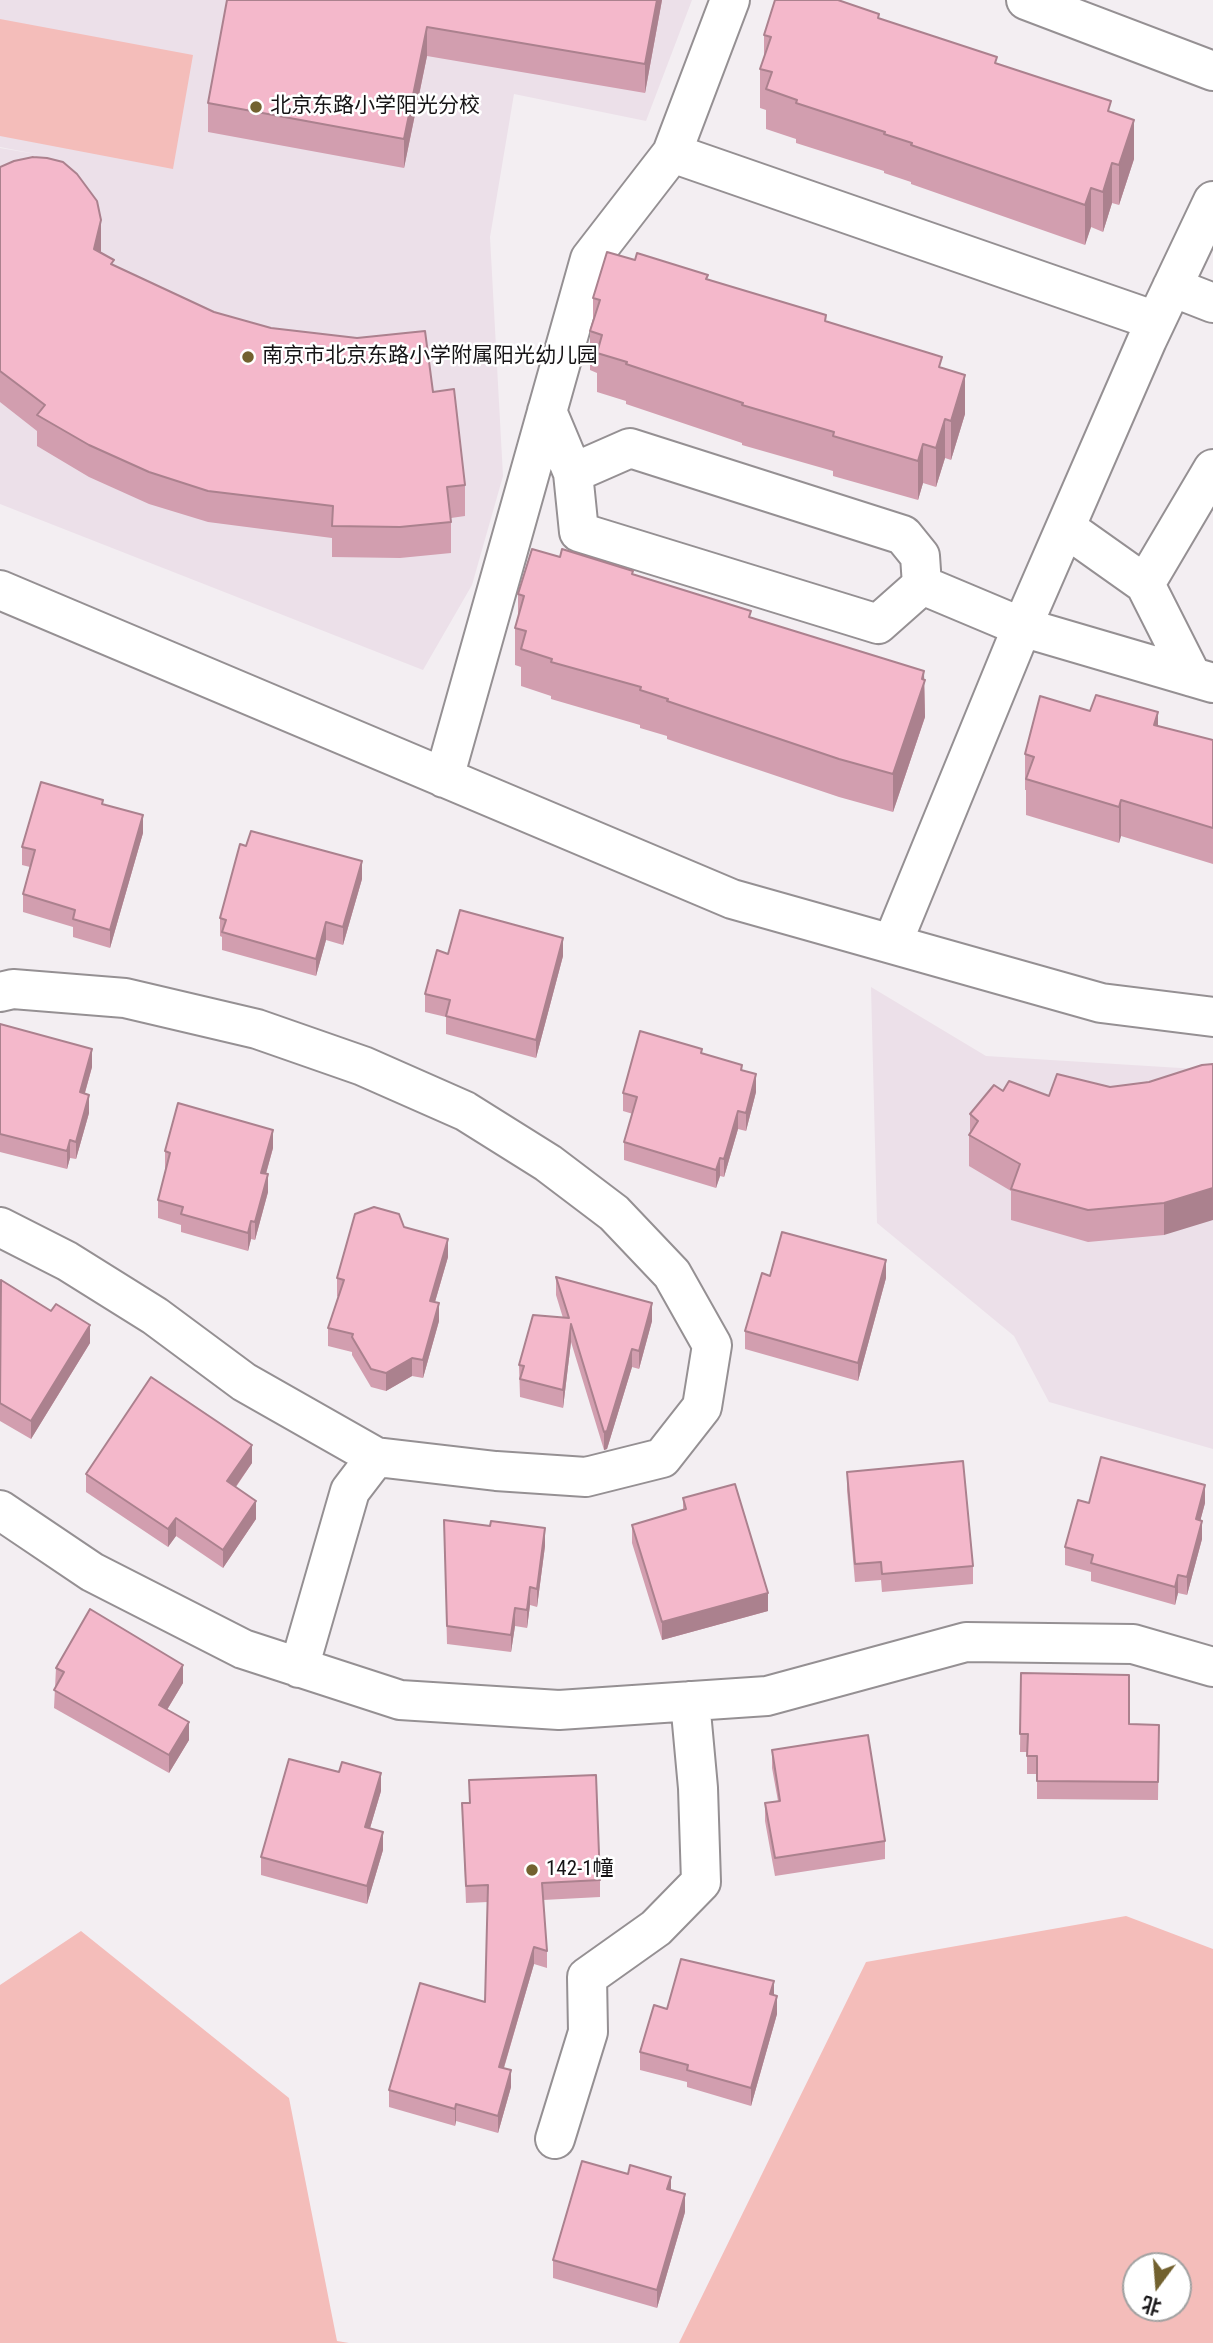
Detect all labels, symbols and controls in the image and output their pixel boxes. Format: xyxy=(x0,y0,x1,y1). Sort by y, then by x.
place label: 北京东路小学阳光分校 xyxy=(270,94,480,120)
marker: 北京东路小学阳光分校 xyxy=(248,99,264,115)
place label: 南京市北京东路小学附属阳光幼儿园 xyxy=(262,344,598,370)
marker: 南京市北京东路小学附属阳光幼儿园 xyxy=(240,349,256,365)
place label: 142-1幢 xyxy=(546,1857,614,1883)
marker: 142-1幢 xyxy=(524,1862,540,1878)
north arrow xyxy=(1122,2252,1192,2322)
text: 北 xyxy=(1139,2292,1164,2319)

